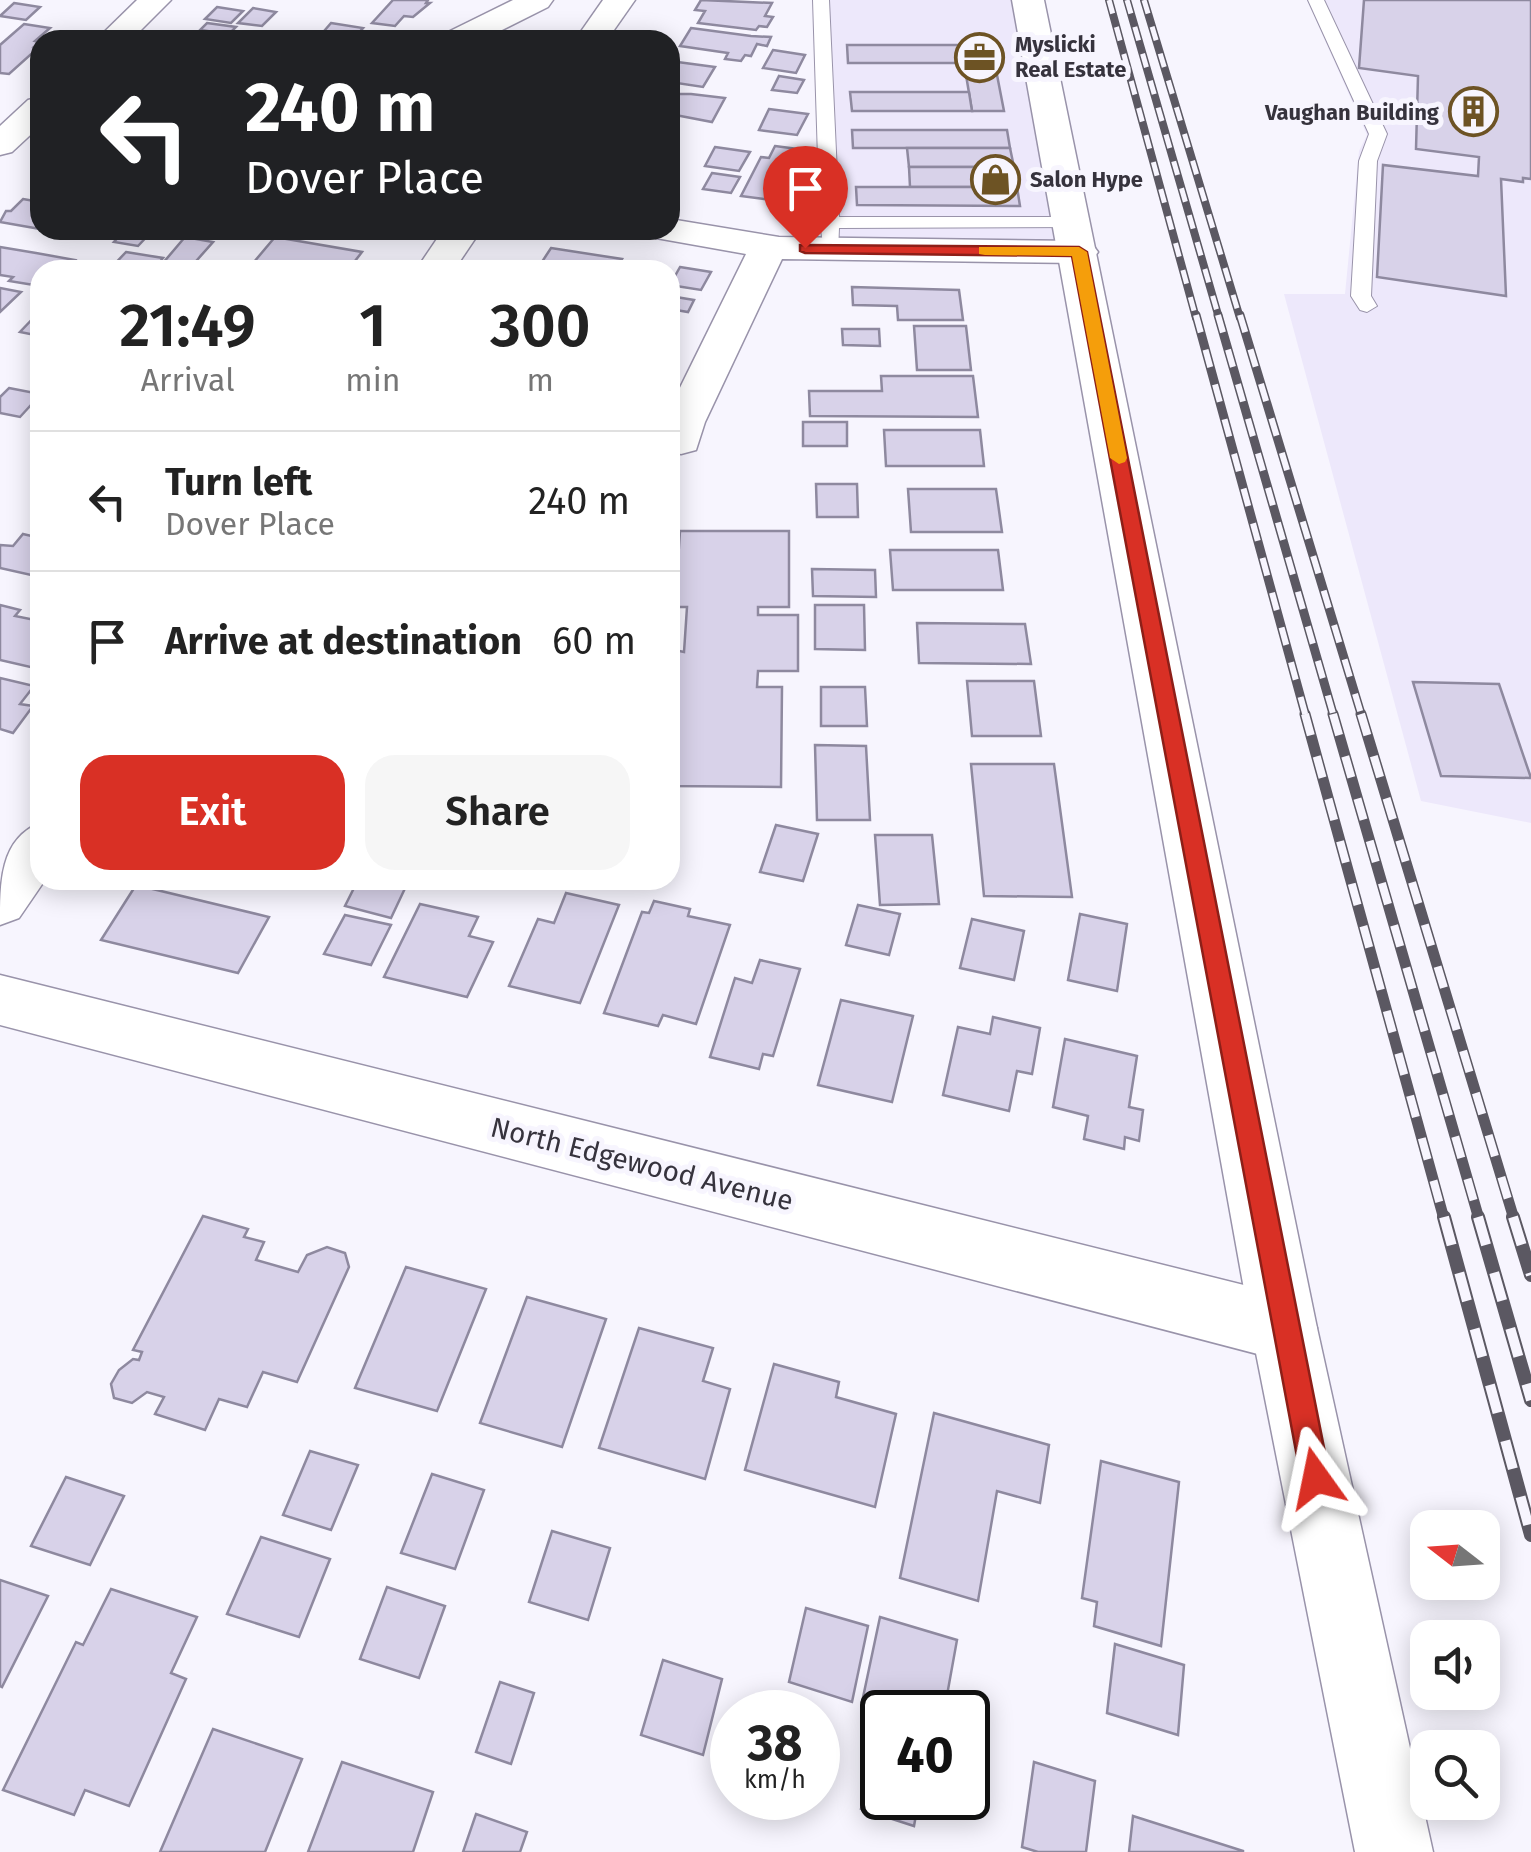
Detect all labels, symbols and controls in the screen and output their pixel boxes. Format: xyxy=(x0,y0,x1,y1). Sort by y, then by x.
office icon: Myslicki Real Estate xyxy=(954,31,1006,83)
place label: Myslicki Real Estate xyxy=(1015,31,1126,83)
text: 240 m xyxy=(245,66,435,150)
icon: left xyxy=(80,70,210,200)
building icon: Vaughan Building xyxy=(1448,86,1500,138)
place label: Vaughan Building xyxy=(1264,99,1440,126)
pin xyxy=(763,146,848,249)
text: Dover Place xyxy=(245,151,484,205)
shop icon: Salon Hype xyxy=(969,153,1021,205)
icon: arrive xyxy=(778,161,833,216)
place label: Salon Hype xyxy=(1030,166,1143,193)
text: 21:49 xyxy=(120,290,256,362)
text: 1 xyxy=(359,290,387,362)
text: 300 xyxy=(490,290,590,362)
text: Arrival xyxy=(141,361,235,399)
text: min xyxy=(345,361,400,399)
text: m xyxy=(527,361,554,399)
text: Turn left xyxy=(165,459,312,505)
icon: left xyxy=(80,474,135,529)
text: 240 m xyxy=(528,478,630,524)
text: Dover Place xyxy=(165,505,335,543)
icon: arrive xyxy=(80,614,135,669)
text: Arrive at destination xyxy=(165,618,522,664)
text: 60 m xyxy=(552,618,636,664)
button: Exit xyxy=(80,755,345,870)
button: Share xyxy=(365,755,630,870)
street label: North Edgewood Avenue xyxy=(487,1110,797,1218)
position arrow xyxy=(1264,1426,1368,1530)
north arrow xyxy=(1410,1510,1500,1600)
map controls xyxy=(1410,1510,1500,1820)
button: sound xyxy=(1410,1620,1500,1710)
speed limit sign: 40 xyxy=(860,1690,990,1820)
text: 38 xyxy=(747,1713,803,1773)
button: search xyxy=(1410,1730,1500,1820)
text: km/h xyxy=(744,1765,806,1795)

